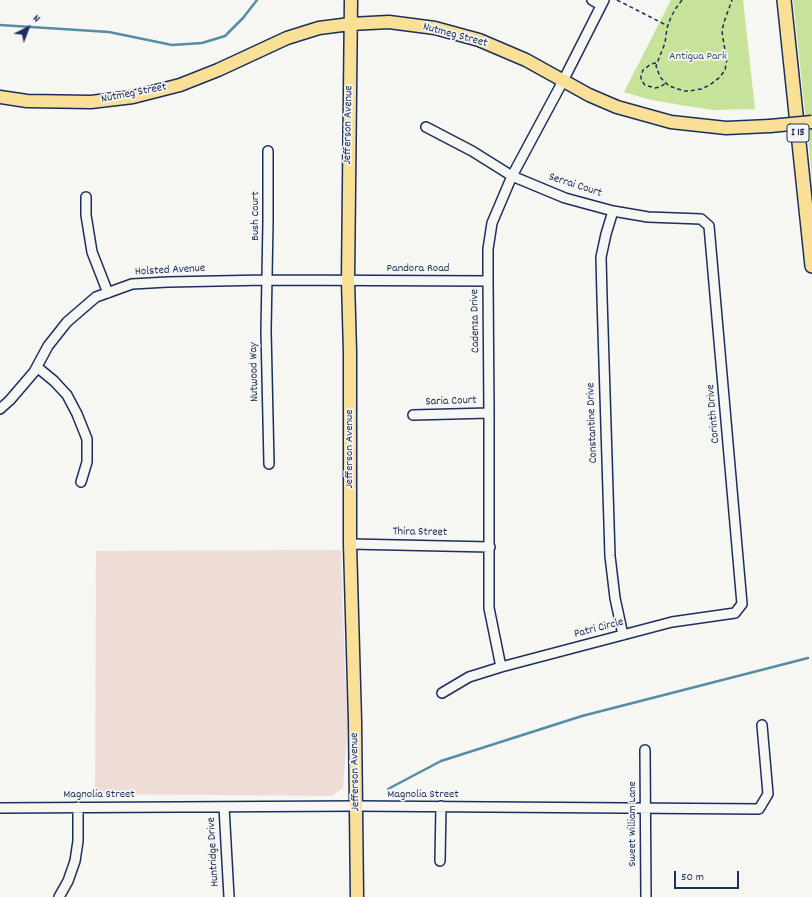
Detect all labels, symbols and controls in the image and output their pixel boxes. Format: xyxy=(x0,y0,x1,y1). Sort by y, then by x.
north arrow xyxy=(8,8,48,48)
text: N xyxy=(29,11,43,27)
street label: Nutmeg Street xyxy=(421,20,489,52)
park label: Antigua Park xyxy=(669,50,727,64)
street label: Nutmeg Street xyxy=(100,81,168,107)
street label: Jefferson Avenue xyxy=(341,85,357,165)
road number: I 15 xyxy=(787,124,809,142)
street label: Serrai Court xyxy=(546,171,604,201)
street label: Bush Court xyxy=(249,191,263,241)
street label: Holsted Avenue xyxy=(135,262,205,280)
street label: Pandora Road xyxy=(387,262,449,276)
street label: Cadenza Drive xyxy=(468,289,484,353)
street label: Nutwood Way xyxy=(247,342,263,402)
street label: Constantine Drive xyxy=(584,382,602,464)
street label: Corinth Drive xyxy=(704,384,724,444)
street label: Saria Court xyxy=(425,394,477,410)
street label: Jefferson Avenue xyxy=(343,409,357,489)
street label: Thira Street xyxy=(393,525,447,541)
street label: Patri Circle xyxy=(573,616,625,642)
street label: Jefferson Avenue xyxy=(348,732,364,812)
street label: Sweet William Lane xyxy=(626,781,640,867)
street label: Magnolia Street xyxy=(63,788,135,802)
street label: Magnolia Street xyxy=(387,788,459,802)
street label: Huntridge Drive xyxy=(205,817,223,887)
scale bar xyxy=(676,863,741,889)
text: 50 m xyxy=(681,869,704,886)

